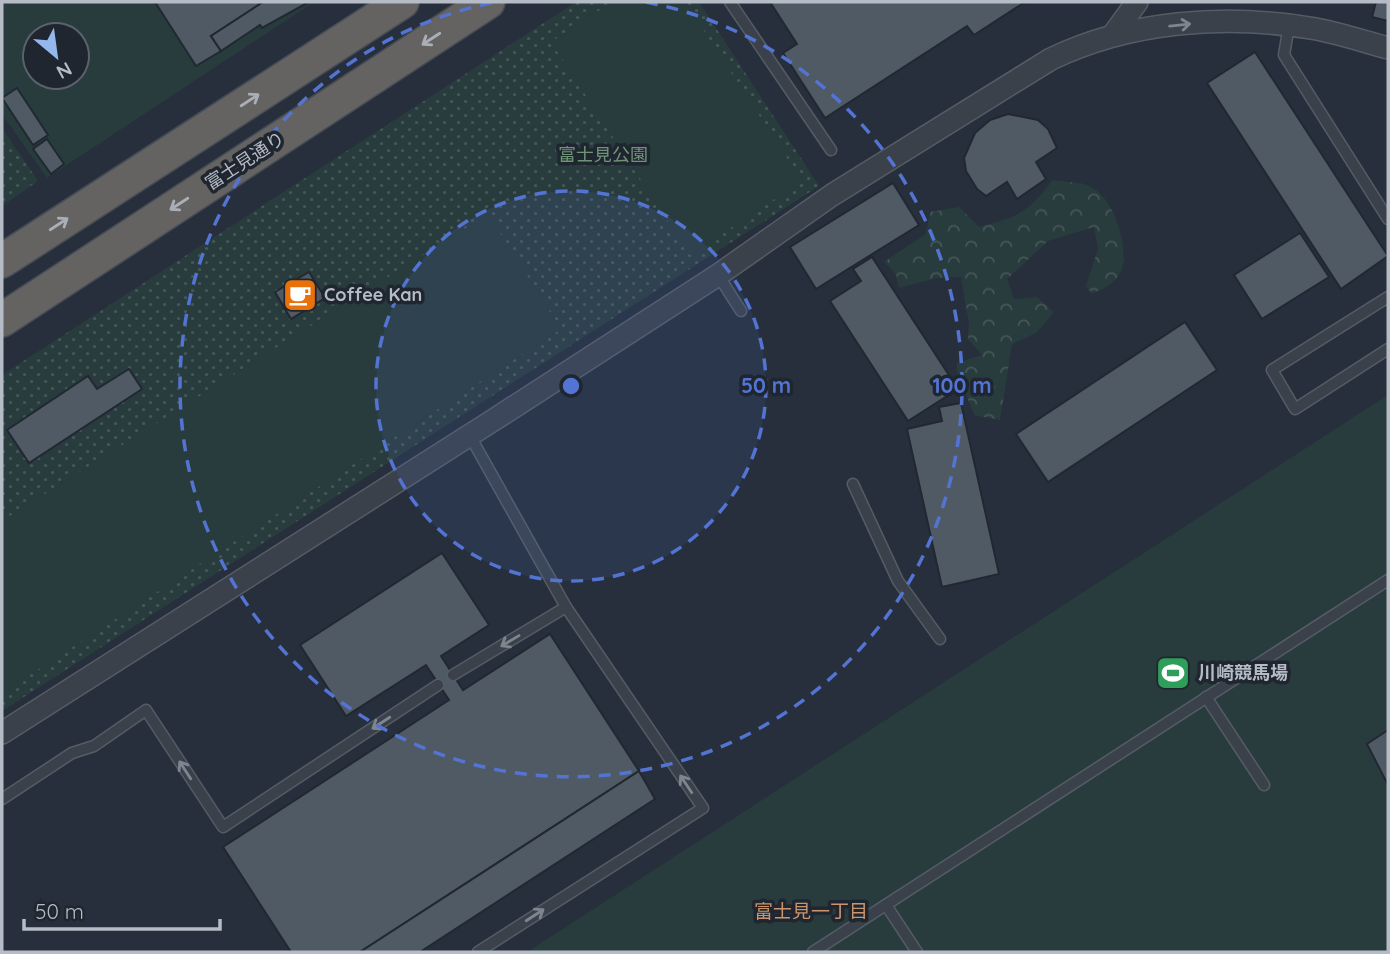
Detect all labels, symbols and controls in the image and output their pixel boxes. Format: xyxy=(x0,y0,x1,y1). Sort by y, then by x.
one-way arrow xyxy=(1168,18,1191,31)
north arrow xyxy=(21,21,91,91)
one-way arrow xyxy=(422,32,441,46)
text: N xyxy=(52,57,76,85)
one-way arrow xyxy=(240,93,259,107)
street label: 富士見通り xyxy=(201,126,289,195)
park label: 富士見公園 xyxy=(558,143,648,166)
one-way arrow xyxy=(170,196,189,211)
one-way arrow xyxy=(49,216,68,231)
cafe icon: Coffee Kan xyxy=(281,276,319,314)
place label: Coffee Kan xyxy=(324,283,422,306)
text: 50 m xyxy=(741,372,791,398)
text: 100 m xyxy=(932,372,992,398)
centre of rings xyxy=(559,374,583,398)
one-way arrow xyxy=(500,635,520,649)
sports icon: 川崎競馬場 xyxy=(1154,654,1192,692)
place label: 川崎競馬場 xyxy=(1198,661,1288,684)
one-way arrow xyxy=(372,715,391,730)
one-way arrow xyxy=(178,760,192,780)
one-way arrow xyxy=(679,775,693,794)
scale bar xyxy=(24,888,220,932)
text: 50 m xyxy=(35,898,84,924)
district label: 富士見一丁目 xyxy=(754,899,868,923)
one-way arrow xyxy=(525,908,545,922)

